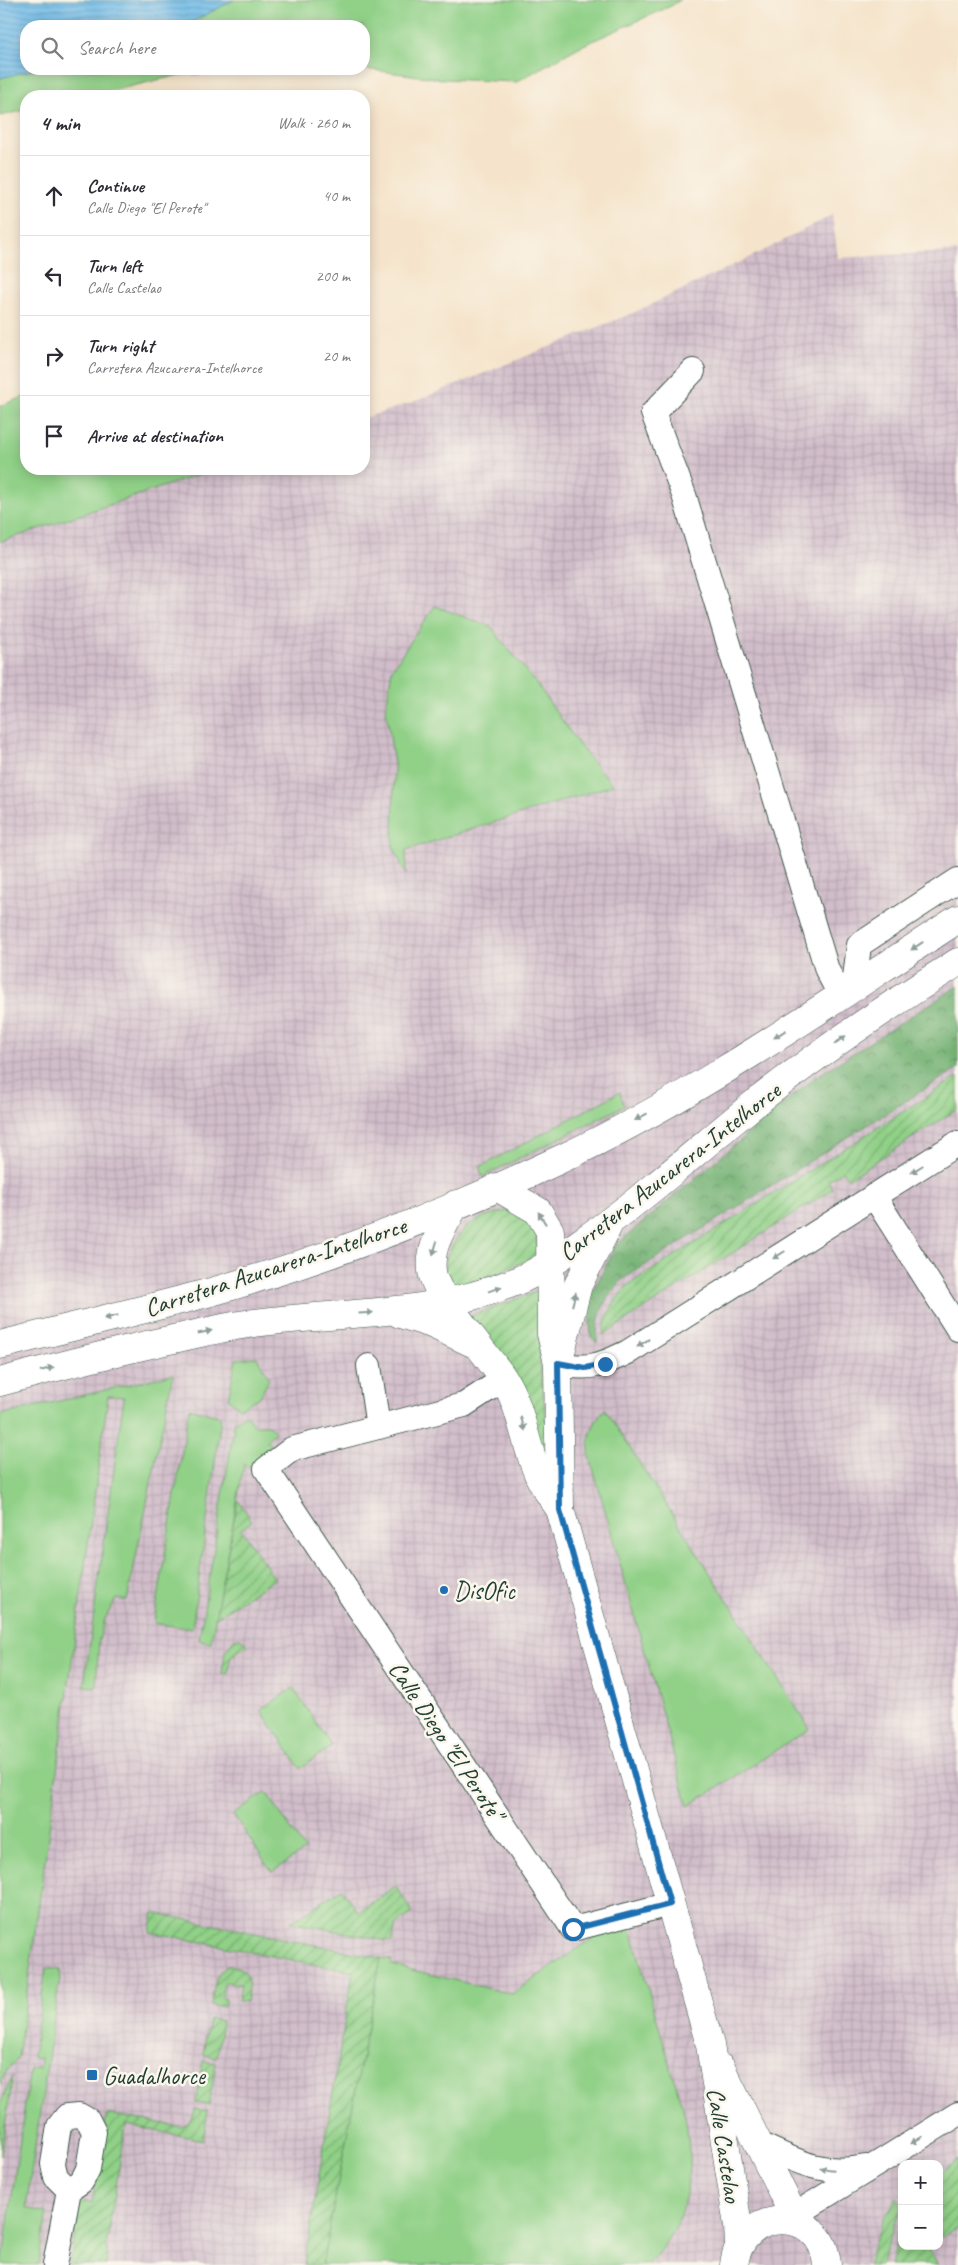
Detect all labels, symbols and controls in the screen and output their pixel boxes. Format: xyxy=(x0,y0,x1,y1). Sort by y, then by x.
search box xyxy=(20,20,370,75)
icon: search xyxy=(38,34,66,62)
text: Search here xyxy=(78,36,155,60)
text: 4 min xyxy=(40,110,80,136)
text: Walk · 260 m xyxy=(278,113,350,133)
text: Continue xyxy=(87,174,144,198)
icon: ahead xyxy=(40,182,68,210)
text: 40 m xyxy=(323,186,350,206)
text: Calle Diego "El Perote" xyxy=(87,198,206,218)
text: Turn left xyxy=(87,254,142,278)
icon: left xyxy=(40,262,68,290)
text: 200 m xyxy=(316,266,350,286)
text: Calle Castelao xyxy=(87,278,161,298)
text: Turn right xyxy=(87,334,154,358)
icon: right xyxy=(40,342,68,370)
text: 20 m xyxy=(323,346,350,366)
text: Carretera Azucarera-Intelhorce xyxy=(87,358,262,378)
icon: arrive xyxy=(40,422,68,450)
text: Arrive at destination xyxy=(87,424,223,448)
one-way arrow xyxy=(910,941,924,950)
one-way arrow xyxy=(774,1029,787,1039)
one-way arrow xyxy=(833,1035,847,1045)
street label: Carretera Azucarera-Intelhorce xyxy=(552,1074,789,1268)
one-way arrow xyxy=(634,1113,648,1121)
one-way arrow xyxy=(910,1164,923,1173)
street label: Carretera Azucarera-Intelhorce xyxy=(140,1209,412,1324)
one-way arrow xyxy=(537,1211,547,1224)
one-way arrow xyxy=(430,1241,438,1256)
one-way arrow xyxy=(773,1250,786,1260)
one-way arrow xyxy=(488,1285,503,1293)
one-way arrow xyxy=(570,1291,578,1306)
one-way arrow xyxy=(359,1309,375,1317)
one-way arrow xyxy=(103,1313,118,1321)
one-way arrow xyxy=(198,1328,213,1336)
one-way arrow xyxy=(636,1338,649,1348)
route end xyxy=(594,1353,617,1376)
one-way arrow xyxy=(40,1365,55,1373)
one-way arrow xyxy=(520,1417,528,1432)
place label: DisOfic xyxy=(454,1575,516,1607)
marker: DisOfic xyxy=(438,1584,450,1596)
street label: Calle Diego "El Perote" xyxy=(381,1655,514,1830)
route start xyxy=(562,1918,585,1941)
place label: Guadalhorce xyxy=(103,2060,207,2092)
marker: Guadalhorce xyxy=(85,2068,99,2082)
street label: Calle Castelao xyxy=(699,2086,749,2206)
one-way arrow xyxy=(910,2135,923,2144)
map controls xyxy=(898,2160,943,2250)
button: + xyxy=(898,2160,943,2205)
one-way arrow xyxy=(819,2165,835,2173)
button: − xyxy=(898,2205,943,2250)

